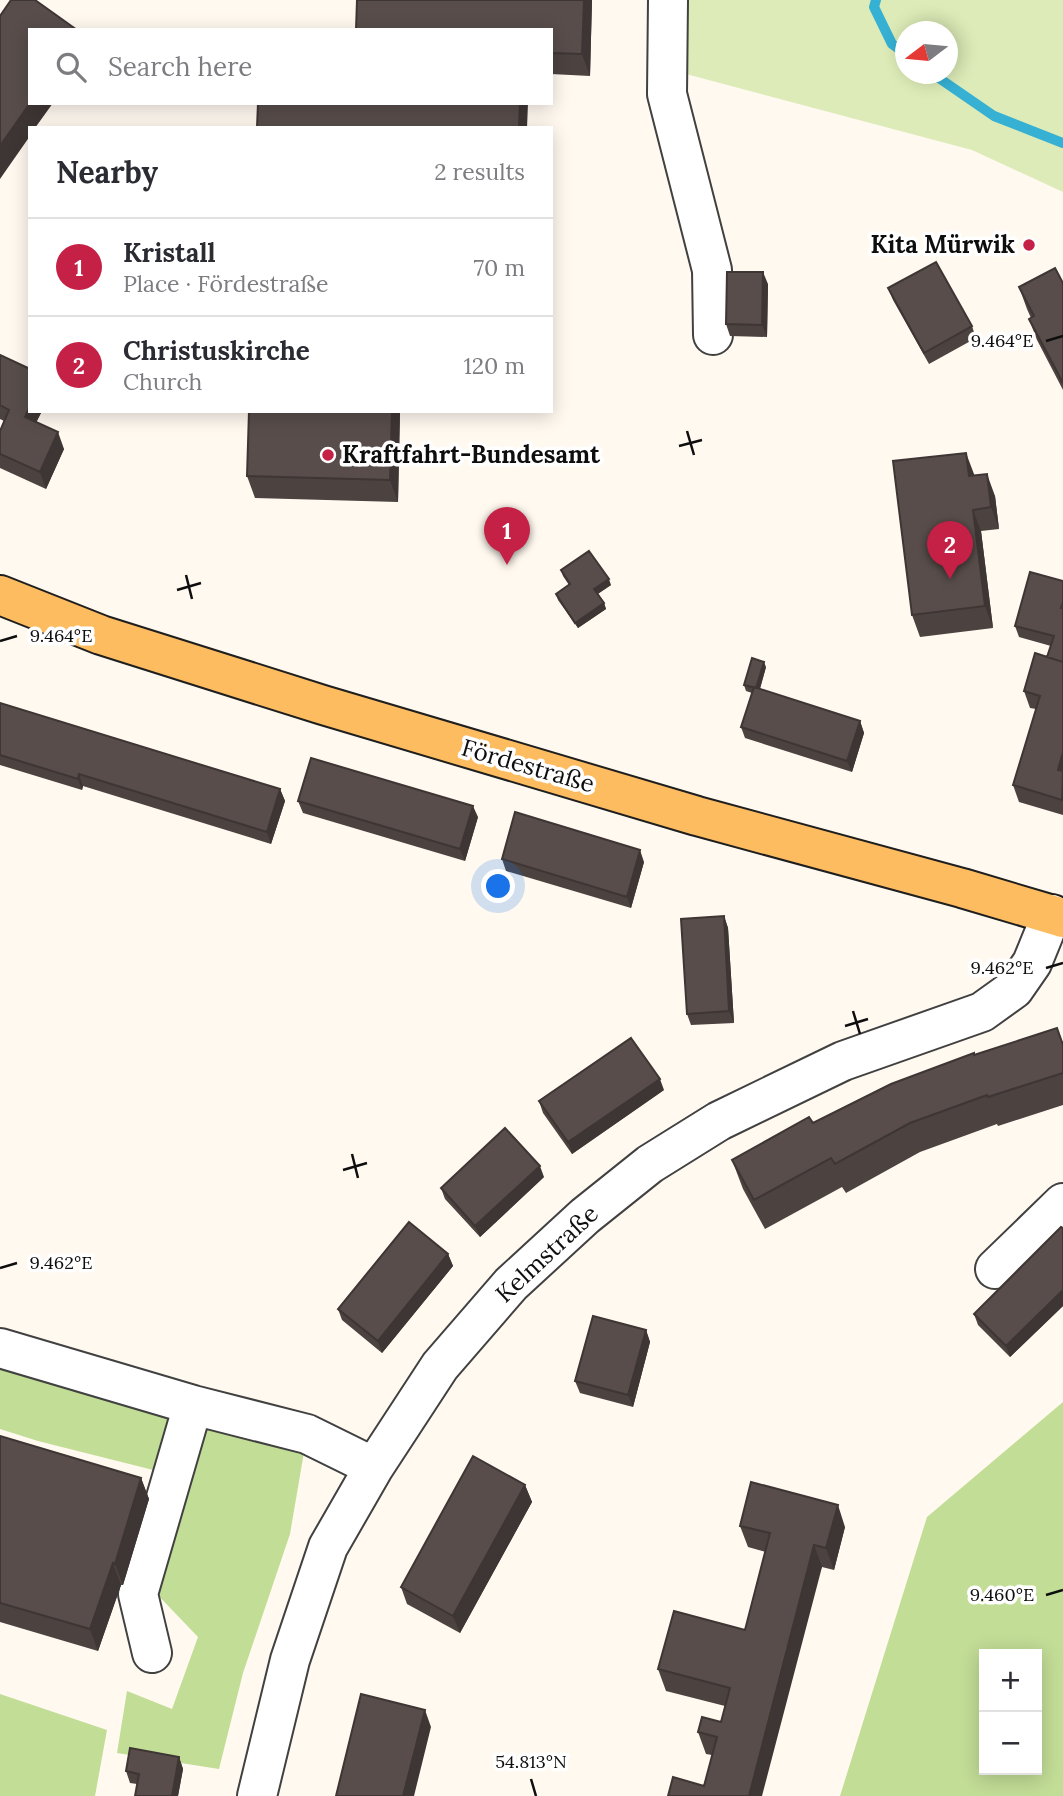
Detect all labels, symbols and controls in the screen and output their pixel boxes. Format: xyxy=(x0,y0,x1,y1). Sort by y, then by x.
north arrow xyxy=(895,21,958,84)
search box xyxy=(28,28,553,105)
icon: search xyxy=(52,48,90,86)
text: Search here xyxy=(108,50,252,83)
text: Nearby xyxy=(56,153,158,191)
text: 2 results xyxy=(434,157,525,186)
place label: Kita Mürwik xyxy=(870,229,1015,260)
text: Kristall xyxy=(123,236,216,269)
marker: Kita Mürwik xyxy=(1021,237,1037,253)
text: 1 xyxy=(74,253,84,282)
text: 70 m xyxy=(474,253,525,282)
text: Place · Fördestraße xyxy=(123,269,328,298)
text: 9.464°E xyxy=(971,329,1033,352)
text: Christuskirche xyxy=(123,334,310,367)
text: 2 xyxy=(73,351,85,380)
text: 120 m xyxy=(463,351,525,380)
text: Church xyxy=(123,367,202,396)
place label: Kraftfahrt-Bundesamt xyxy=(342,439,601,470)
marker: Kraftfahrt-Bundesamt xyxy=(320,447,336,463)
pin: 1 xyxy=(484,507,530,565)
pin: 2 xyxy=(927,521,973,579)
text: 9.464°E xyxy=(30,624,92,647)
street label: Fördestraße xyxy=(458,732,598,799)
your location xyxy=(481,869,515,903)
text: 9.462°E xyxy=(971,956,1033,979)
street label: Kelmstraße xyxy=(489,1198,605,1309)
text: 9.462°E xyxy=(30,1251,92,1274)
text: 9.460°E xyxy=(970,1583,1034,1606)
map controls xyxy=(979,1649,1042,1775)
button: + xyxy=(979,1649,1042,1712)
button: − xyxy=(979,1712,1042,1775)
text: 54.813°N xyxy=(495,1750,567,1773)

